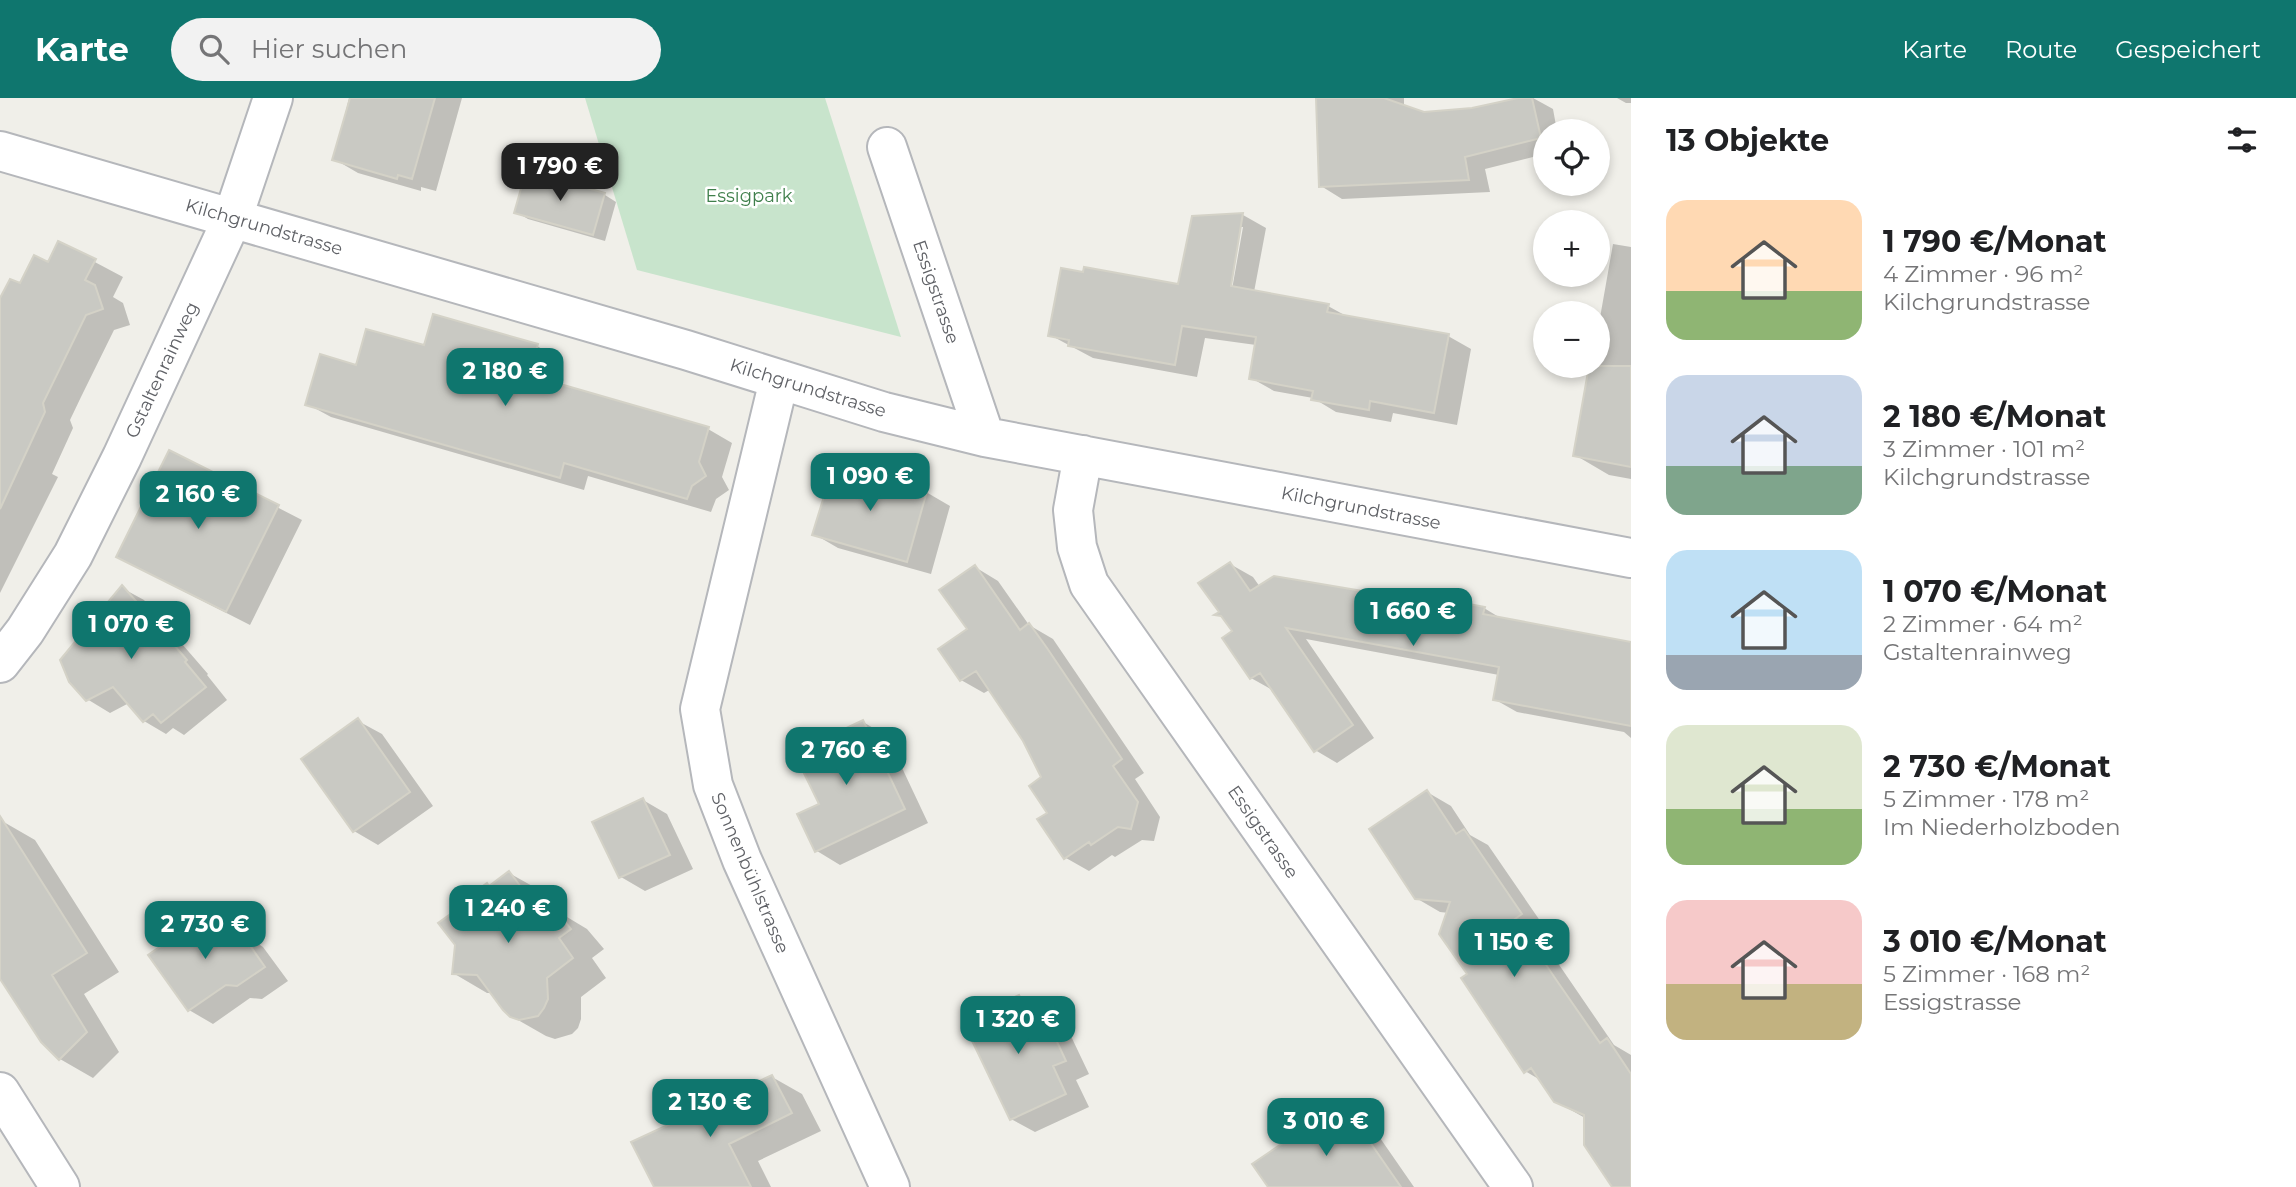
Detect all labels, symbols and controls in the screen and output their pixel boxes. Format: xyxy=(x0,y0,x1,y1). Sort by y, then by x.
search box xyxy=(171,18,661,81)
text: Karte xyxy=(35,29,129,69)
icon: search xyxy=(195,30,233,68)
text: Hier suchen xyxy=(251,33,407,65)
text: Karte xyxy=(1902,35,1967,64)
text: Route xyxy=(2005,35,2077,64)
text: Gespeichert xyxy=(2115,35,2261,64)
map controls xyxy=(1533,119,1610,378)
button: locate xyxy=(1533,119,1610,196)
icon: filters xyxy=(2223,121,2261,159)
text: 13 Objekte xyxy=(1666,122,1829,159)
pin: 1 790 € xyxy=(495,144,625,203)
text: 1 790 € xyxy=(517,152,603,180)
park label: Essigpark xyxy=(705,185,793,207)
street label: Kilchgrundstrasse xyxy=(183,194,345,260)
button: + xyxy=(1533,210,1610,287)
text: 1 790 €/Monat xyxy=(1883,223,2107,260)
icon: home xyxy=(1722,228,1806,312)
street label: Essigstrasse xyxy=(908,237,964,347)
text: 4 Zimmer · 96 m² xyxy=(1883,260,2084,288)
text: Kilchgrundstrasse xyxy=(1883,288,2090,316)
street label: Gstaltenrainweg xyxy=(121,298,203,442)
button: − xyxy=(1533,301,1610,378)
pin: 2 180 € xyxy=(440,348,570,408)
street label: Kilchgrundstrasse xyxy=(727,354,889,422)
text: 2 180 € xyxy=(462,357,548,385)
text: 2 180 €/Monat xyxy=(1883,398,2106,435)
icon: home xyxy=(1722,403,1806,487)
text: 3 Zimmer · 101 m² xyxy=(1883,435,2085,463)
pin: 1 090 € xyxy=(805,454,935,513)
text: 1 090 € xyxy=(827,462,913,490)
text: Kilchgrundstrasse xyxy=(1883,463,2090,491)
pin: 2 160 € xyxy=(133,472,263,531)
text: 2 160 € xyxy=(156,480,240,508)
street label: Kilchgrundstrasse xyxy=(1279,482,1443,534)
text: 1 070 €/Monat xyxy=(1883,573,2107,610)
icon: home xyxy=(1722,578,1806,662)
pin: 1 660 € xyxy=(1348,588,1478,648)
text: 1 660 € xyxy=(1370,597,1456,625)
pin: 1 070 € xyxy=(66,602,196,661)
text: 1 070 € xyxy=(88,610,174,638)
text: 2 Zimmer · 64 m² xyxy=(1883,610,2083,638)
text: Gstaltenrainweg xyxy=(1883,638,2072,666)
pin: 2 760 € xyxy=(781,728,911,787)
text: 2 760 € xyxy=(801,736,891,764)
text: 2 730 €/Monat xyxy=(1883,748,2111,785)
icon: home xyxy=(1722,753,1806,837)
street label: Essigstrasse xyxy=(1223,781,1303,883)
text: 5 Zimmer · 178 m² xyxy=(1883,785,2089,813)
street label: Sonnenbühlstrasse xyxy=(706,789,794,957)
text: Im Niederholzboden xyxy=(1883,813,2121,841)
pin: 1 240 € xyxy=(443,886,573,945)
text: 1 240 € xyxy=(465,894,551,922)
pin: 2 730 € xyxy=(140,902,270,961)
text: 2 730 € xyxy=(161,910,249,938)
pin: 1 150 € xyxy=(1449,920,1579,979)
text: 3 010 €/Monat xyxy=(1883,923,2107,960)
text: 1 150 € xyxy=(1474,928,1554,956)
icon: home xyxy=(1722,928,1806,1012)
text: 5 Zimmer · 168 m² xyxy=(1883,960,2090,988)
text: Essigstrasse xyxy=(1883,988,2021,1016)
pin: 1 320 € xyxy=(953,996,1083,1056)
text: 1 320 € xyxy=(976,1005,1060,1033)
pin: 2 130 € xyxy=(645,1080,775,1139)
text: 2 130 € xyxy=(668,1088,752,1116)
pin: 3 010 € xyxy=(1261,1098,1391,1158)
text: 3 010 € xyxy=(1283,1107,1369,1135)

